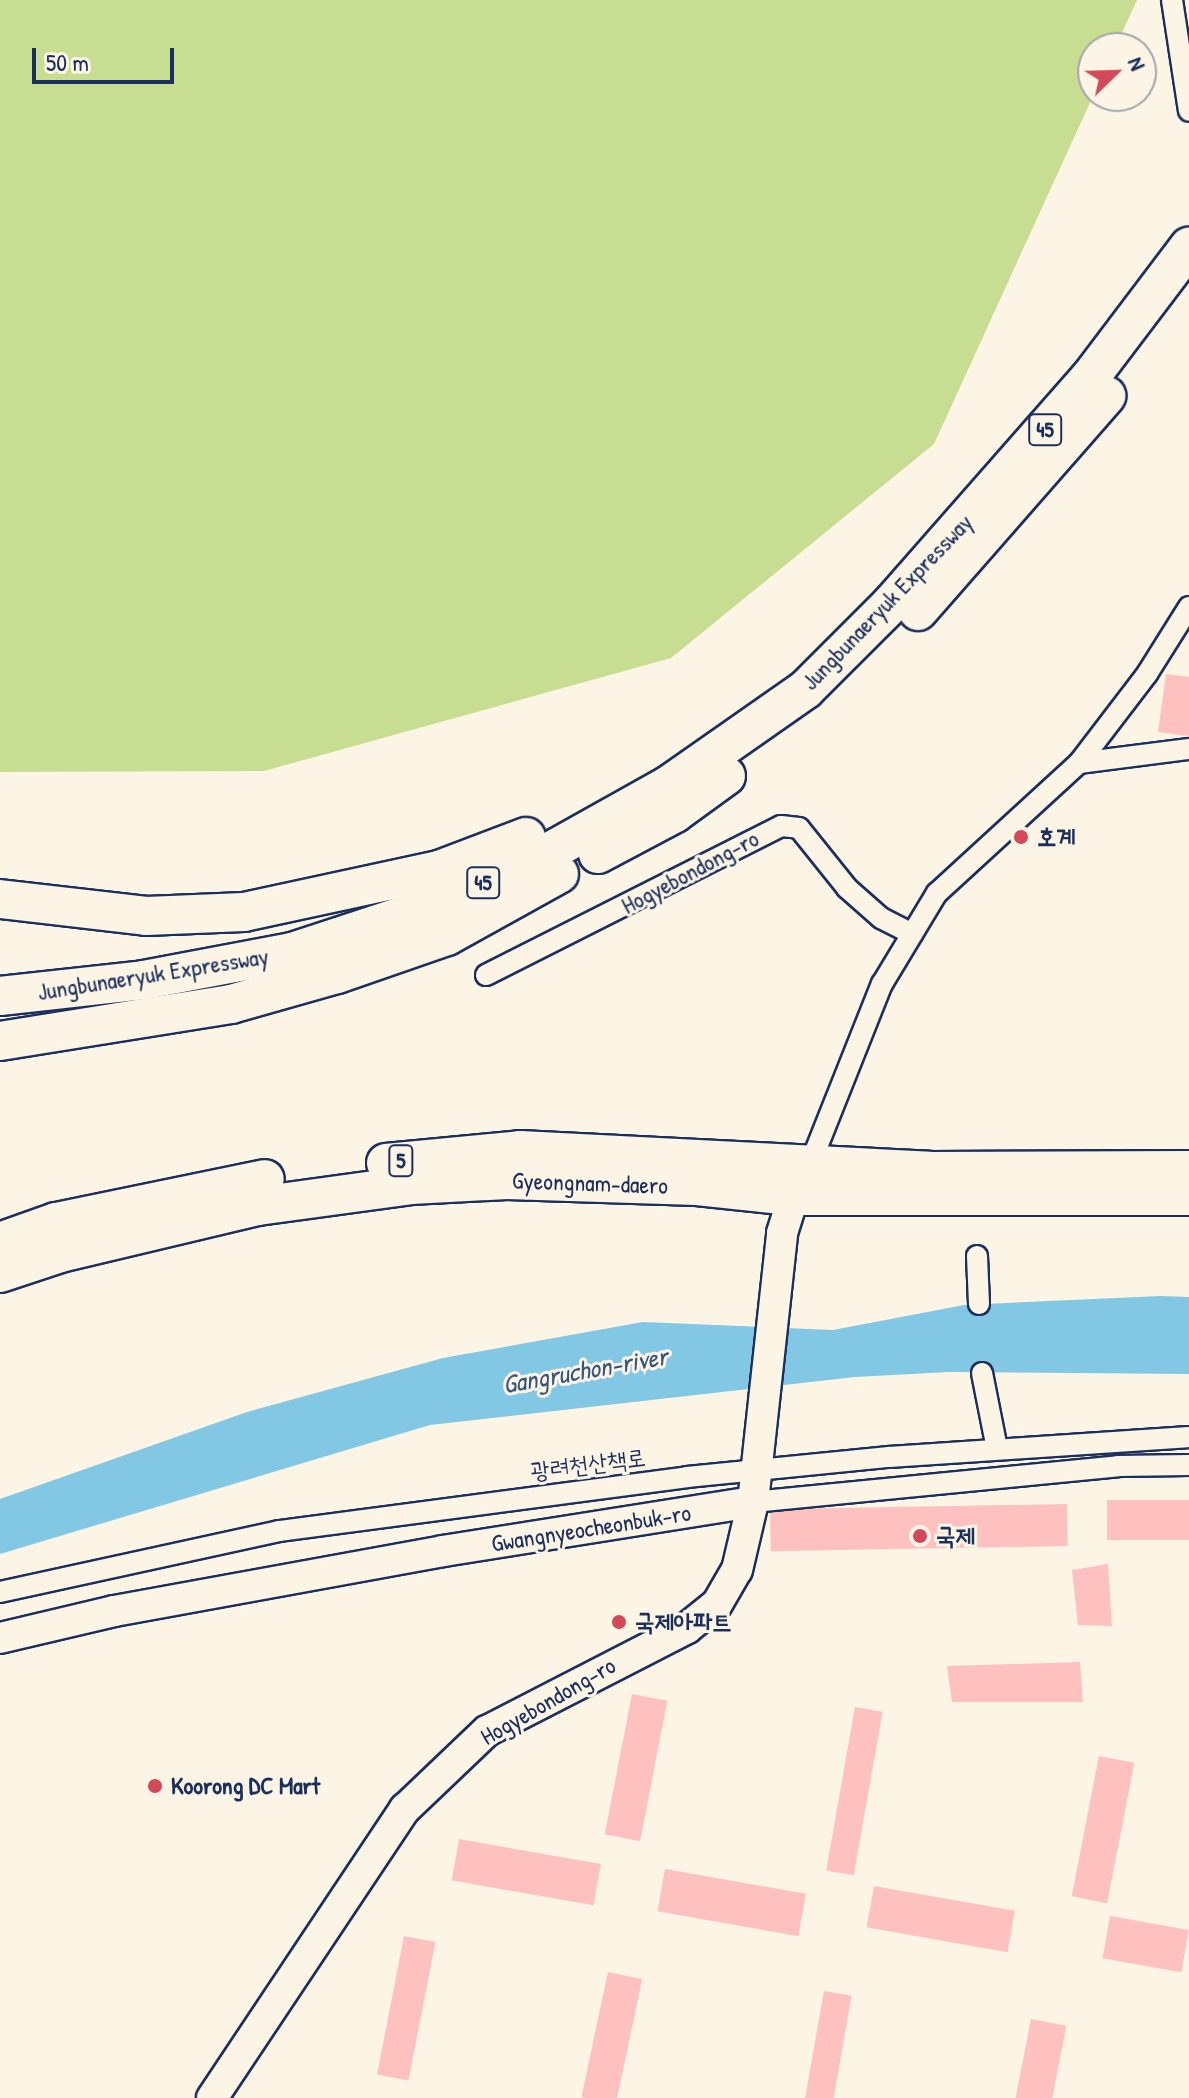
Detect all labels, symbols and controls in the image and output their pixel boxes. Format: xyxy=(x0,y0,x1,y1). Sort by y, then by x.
scale bar xyxy=(36,32,178,82)
north arrow xyxy=(1077,32,1157,112)
text: 50 m xyxy=(46,46,89,78)
text: N xyxy=(1121,52,1153,75)
road number: 45 xyxy=(1027,412,1063,448)
street label: Jungbunaeryuk Expressway xyxy=(796,508,978,696)
place label: 호계 xyxy=(1037,823,1076,851)
street label: Hogyebondong-ro xyxy=(617,824,763,920)
marker: 호계 xyxy=(1012,828,1030,846)
road number: 45 xyxy=(465,865,501,901)
street label: Jungbunaeryuk Expressway xyxy=(36,942,270,1006)
road number: 5 xyxy=(387,1143,415,1179)
street label: Gyeongnam-daero xyxy=(512,1166,668,1200)
water label: Gangruchon-river xyxy=(500,1340,670,1400)
street label: 광려천산책로 xyxy=(529,1443,647,1485)
street label: Gwangnyeocheonbuk-ro xyxy=(489,1498,693,1558)
place label: 국제 xyxy=(936,1522,975,1550)
marker: 국제 xyxy=(911,1527,929,1545)
place label: 국제아파트 xyxy=(635,1608,732,1636)
marker: 국제아파트 xyxy=(610,1613,628,1631)
street label: Hogyebondong-ro xyxy=(475,1651,621,1751)
place label: Koorong DC Mart xyxy=(171,1772,320,1800)
marker: Koorong DC Mart xyxy=(146,1777,164,1795)

